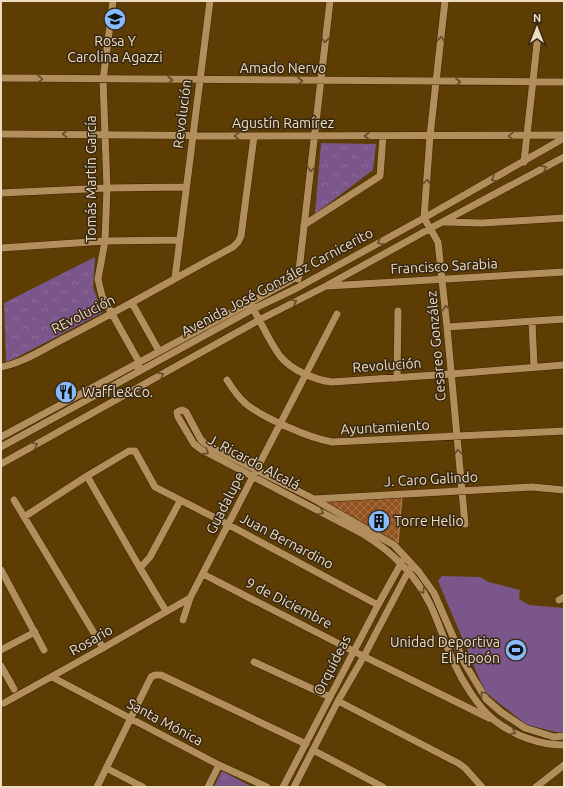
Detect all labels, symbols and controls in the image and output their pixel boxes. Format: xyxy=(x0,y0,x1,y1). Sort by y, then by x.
school or university icon: Rosa Y Carolina Agazzi xyxy=(102,6,128,32)
north arrow xyxy=(517,8,557,48)
text: N xyxy=(533,12,541,24)
place label: Rosa Y Carolina Agazzi xyxy=(67,33,163,65)
one-way arrow xyxy=(436,36,445,42)
one-way arrow xyxy=(321,37,330,43)
street label: Amado Nervo xyxy=(240,60,326,76)
one-way arrow xyxy=(37,75,43,83)
one-way arrow xyxy=(167,76,173,84)
one-way arrow xyxy=(297,77,303,85)
one-way arrow xyxy=(455,78,461,86)
street label: Revolución xyxy=(170,79,194,149)
street label: Tomás Martín García xyxy=(83,115,99,243)
street label: Agustín Ramírez xyxy=(232,115,334,131)
one-way arrow xyxy=(62,130,68,139)
one-way arrow xyxy=(234,132,240,140)
one-way arrow xyxy=(364,132,370,140)
one-way arrow xyxy=(508,132,514,140)
one-way arrow xyxy=(540,165,547,173)
one-way arrow xyxy=(306,166,315,172)
one-way arrow xyxy=(491,174,498,181)
one-way arrow xyxy=(422,179,431,185)
street label: Avenida José González Carnicerito xyxy=(178,225,376,339)
one-way arrow xyxy=(377,238,384,245)
street label: Francisco Sarabia xyxy=(390,255,498,277)
street label: Cesareo González xyxy=(423,290,449,402)
street label: REvolución xyxy=(49,291,117,337)
one-way arrow xyxy=(290,299,297,307)
one-way arrow xyxy=(441,305,450,311)
street label: Revolución xyxy=(352,355,422,375)
one-way arrow xyxy=(157,372,164,379)
restaurant icon: Waffle&Co. xyxy=(53,379,79,405)
place label: Waffle&Co. xyxy=(82,384,153,400)
street label: Ayuntamiento xyxy=(340,417,430,437)
street label: J. Ricardo Alcalá xyxy=(205,431,303,493)
one-way arrow xyxy=(31,442,38,449)
one-way arrow xyxy=(202,447,209,455)
one-way arrow xyxy=(454,449,463,455)
street label: Guadalupe xyxy=(203,469,247,537)
street label: J. Caro Galindo xyxy=(384,469,478,489)
one-way arrow xyxy=(317,507,324,515)
building icon: Torre Helio xyxy=(366,508,392,534)
street label: Juan Bernardino xyxy=(238,510,336,572)
place label: Torre Helio xyxy=(394,513,464,529)
street label: 9 de Diciembre xyxy=(243,574,335,632)
one-way arrow xyxy=(417,587,424,594)
street label: Rosario xyxy=(67,621,115,659)
street label: Orquídeas xyxy=(310,632,354,698)
place label: Unidad Deportiva El Pipoón xyxy=(390,634,500,666)
sports icon: Unidad Deportiva El Pipoón xyxy=(503,637,529,663)
one-way arrow xyxy=(481,691,488,698)
street label: Santa Mónica xyxy=(124,695,206,749)
one-way arrow xyxy=(509,727,516,735)

